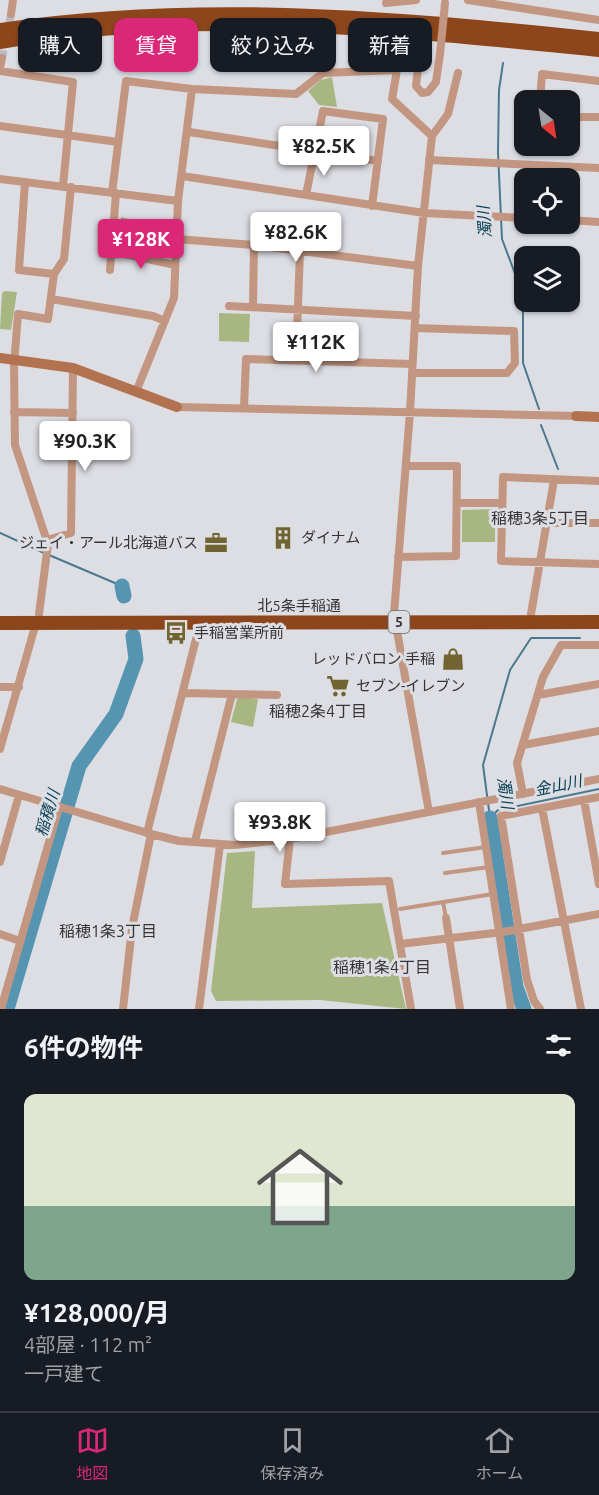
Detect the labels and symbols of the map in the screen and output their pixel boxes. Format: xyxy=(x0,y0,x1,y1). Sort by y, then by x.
north arrow xyxy=(514,90,580,156)
pin: ¥82.5K xyxy=(275,126,373,177)
water label: 濁川 xyxy=(473,203,494,239)
pin: ¥82.6K xyxy=(247,212,345,263)
pin: ¥128K xyxy=(99,219,183,270)
pin: ¥112K xyxy=(274,322,358,373)
pin: ¥90.3K xyxy=(36,421,134,472)
district label: 稲穂3条5丁目 xyxy=(491,509,589,527)
building icon: ダイナム xyxy=(270,525,296,551)
place label: ダイナム xyxy=(301,529,360,546)
office icon: ジェイ・アール北海道バス xyxy=(203,530,229,556)
place label: ジェイ・アール北海道バス xyxy=(19,534,198,551)
street label: 北5条手稲通 xyxy=(257,597,341,614)
road number: 5 xyxy=(388,611,410,633)
bus stop icon: 手稲営業所前 xyxy=(163,620,189,646)
place label: 手稲営業所前 xyxy=(194,624,284,641)
shop icon: レッドバロン 手稲 xyxy=(440,646,466,672)
place label: レッドバロン 手稲 xyxy=(312,650,435,667)
supermarket icon: セブン-イレブン xyxy=(325,673,351,699)
place label: セブン-イレブン xyxy=(356,677,465,694)
district label: 稲穂2条4丁目 xyxy=(269,702,367,720)
water label: 金山川 xyxy=(533,771,585,799)
water label: 濁川 xyxy=(495,776,517,812)
water label: 稲積川 xyxy=(31,786,63,839)
pin: ¥93.8K xyxy=(231,802,329,853)
district label: 稲穂1条3丁目 xyxy=(59,922,157,940)
district label: 稲穂1条4丁目 xyxy=(333,958,431,976)

